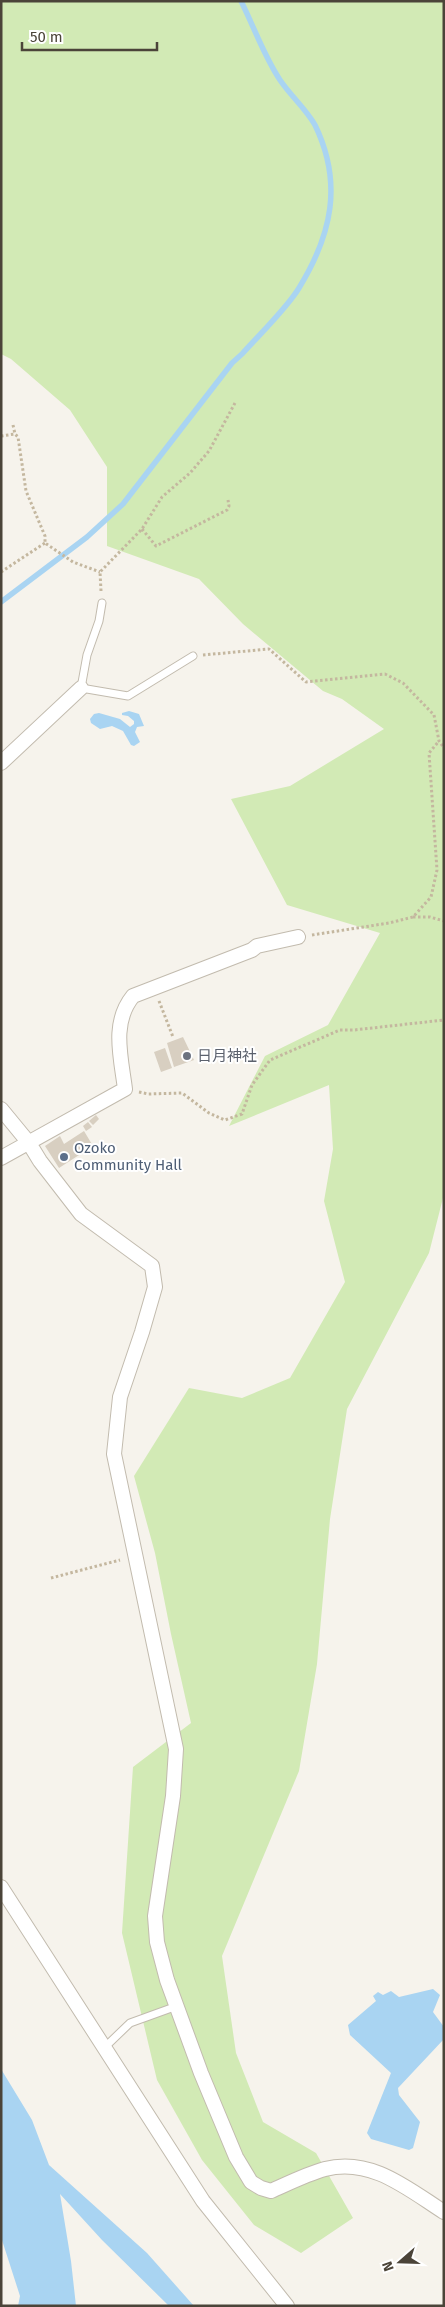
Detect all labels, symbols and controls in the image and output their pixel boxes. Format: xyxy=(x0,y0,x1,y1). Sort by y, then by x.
scale bar xyxy=(22,20,158,52)
text: 50 m xyxy=(30,28,63,46)
place label: 日月神社 xyxy=(197,1047,257,1065)
marker: 日月神社 xyxy=(181,1050,193,1062)
place label: Ozoko Community Hall xyxy=(74,1139,183,1174)
marker: Ozoko Community Hall xyxy=(58,1151,70,1163)
north arrow xyxy=(375,2237,425,2287)
text: N xyxy=(379,2259,398,2274)

